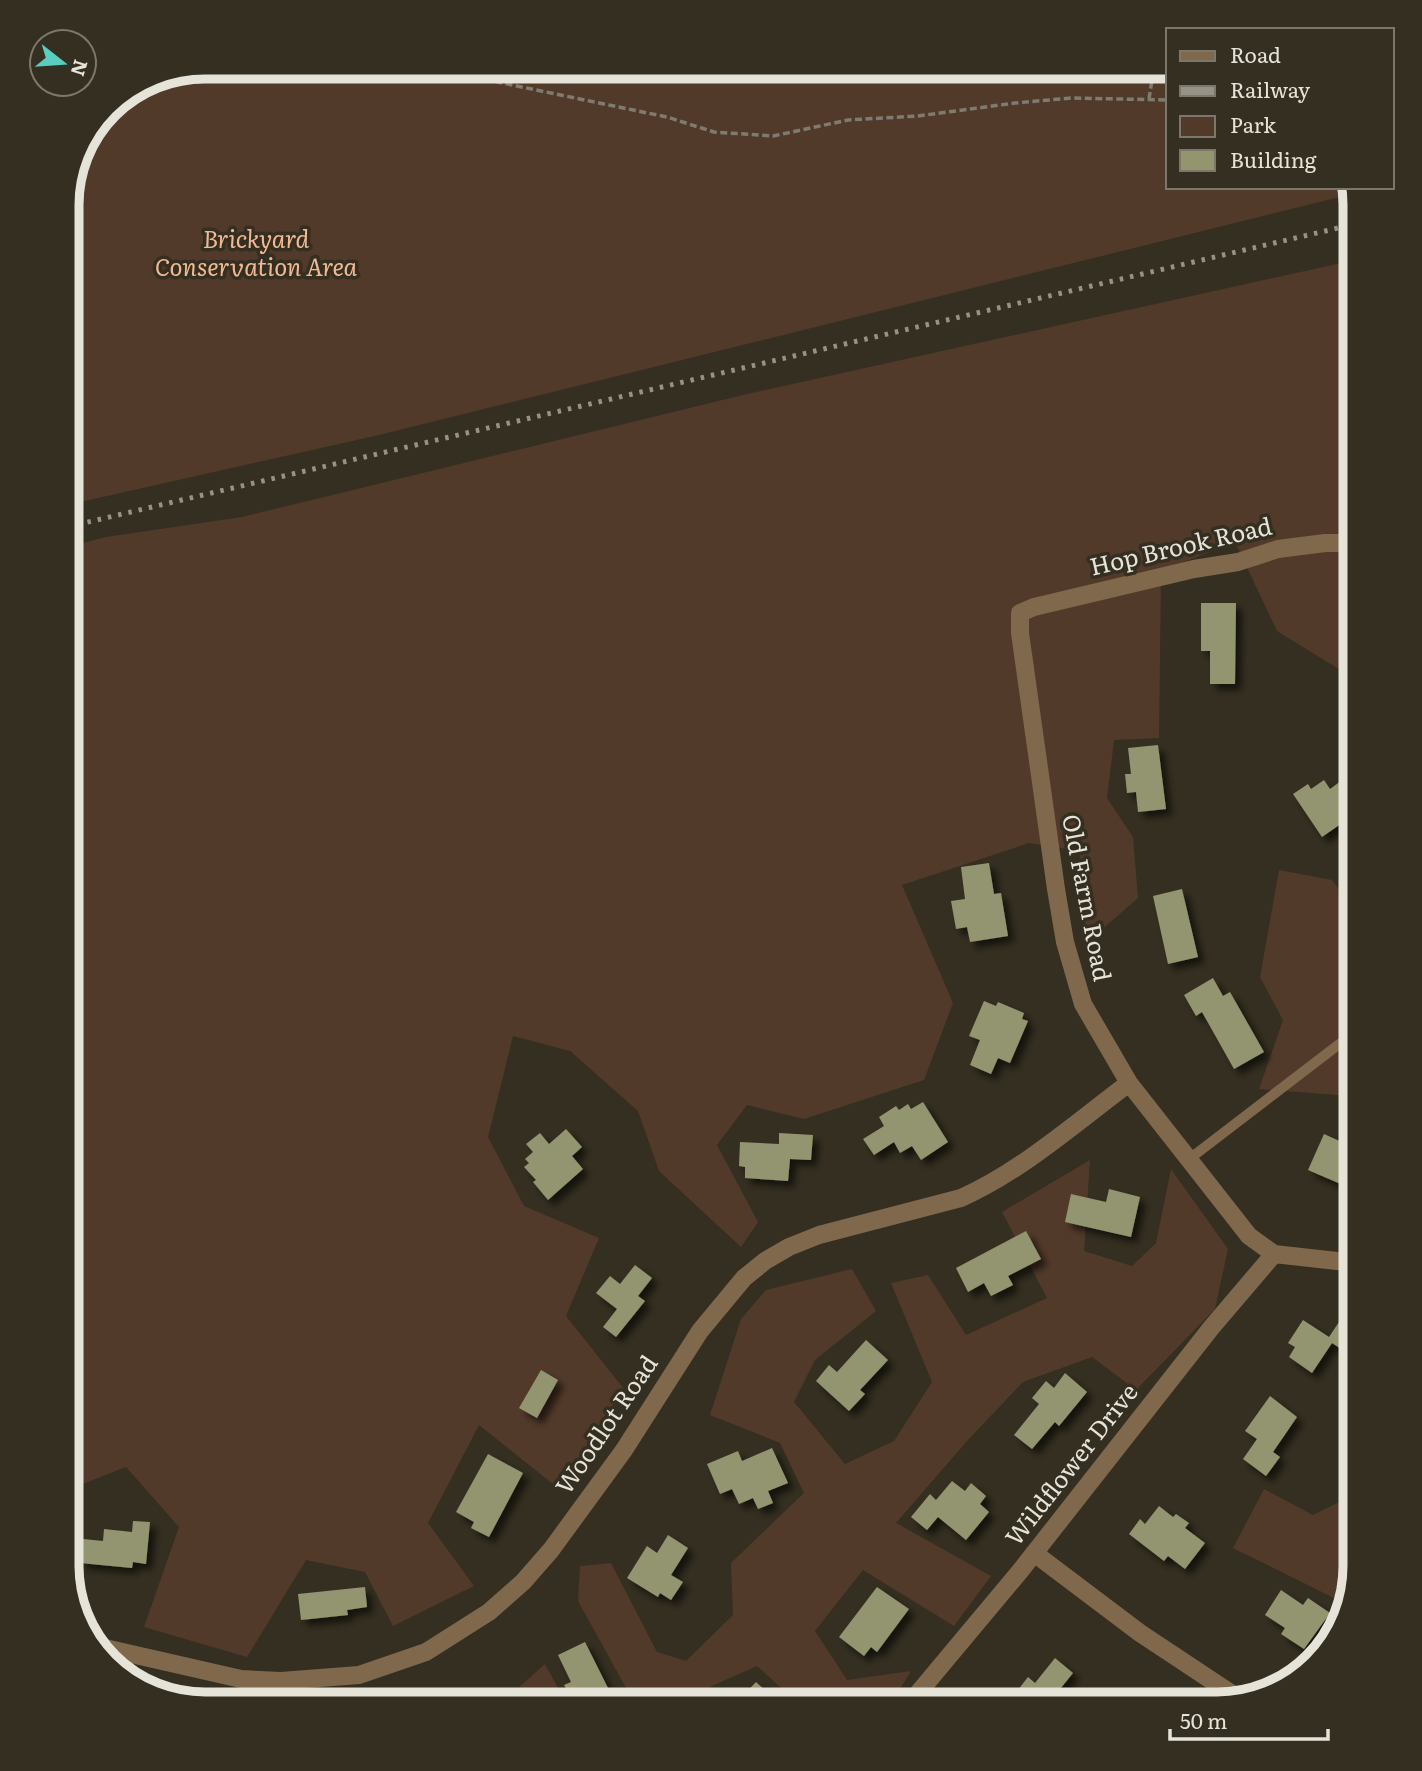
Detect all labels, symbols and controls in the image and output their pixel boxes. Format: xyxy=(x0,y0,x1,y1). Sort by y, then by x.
north arrow xyxy=(28,28,98,98)
legend xyxy=(1166,28,1394,189)
text: Road xyxy=(1230,38,1281,69)
text: N xyxy=(64,57,96,80)
text: Railway xyxy=(1230,73,1311,104)
text: Park xyxy=(1230,108,1276,139)
text: Building xyxy=(1230,143,1317,174)
park label: Brickyard Conservation Area xyxy=(155,220,358,283)
street label: Hop Brook Road xyxy=(1086,507,1275,583)
street label: Old Farm Road xyxy=(1055,811,1122,984)
street label: Woodlot Road xyxy=(545,1347,665,1500)
street label: Wildflower Drive xyxy=(995,1375,1145,1552)
scale bar xyxy=(1170,1698,1328,1742)
text: 50 m xyxy=(1180,1704,1227,1735)

